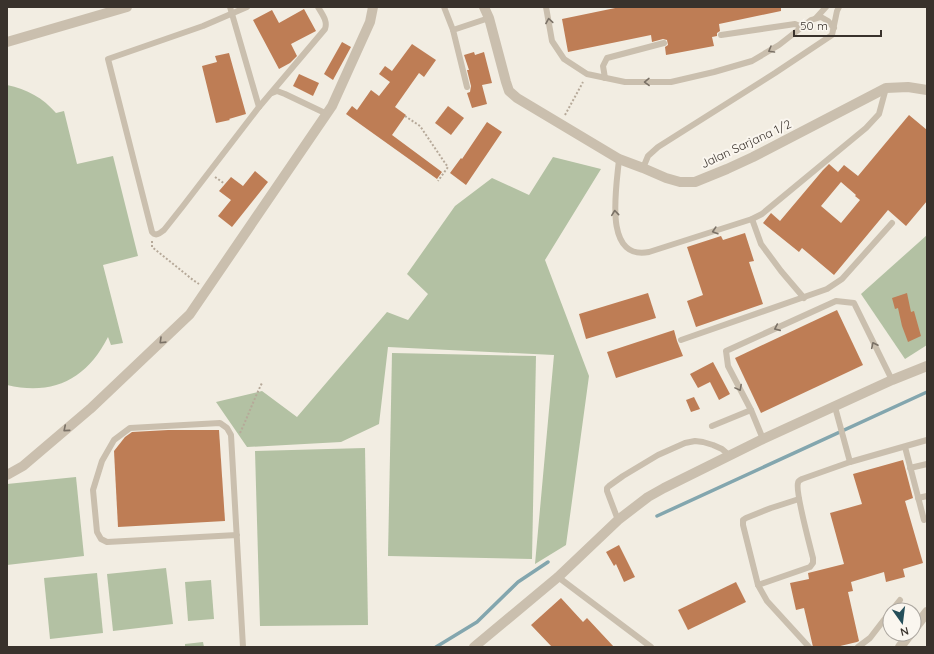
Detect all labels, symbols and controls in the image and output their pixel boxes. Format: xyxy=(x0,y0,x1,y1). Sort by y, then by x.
scale bar xyxy=(794,12,881,38)
one-way arrow xyxy=(545,18,554,24)
text: 50 m xyxy=(800,18,828,33)
one-way arrow xyxy=(768,45,775,52)
one-way arrow xyxy=(644,78,650,86)
street label: Jalan Sarjana 1/2 xyxy=(698,116,794,171)
one-way arrow xyxy=(611,210,620,216)
one-way arrow xyxy=(712,226,719,235)
one-way arrow xyxy=(773,323,781,331)
one-way arrow xyxy=(159,336,167,344)
one-way arrow xyxy=(871,342,879,349)
one-way arrow xyxy=(735,384,742,391)
one-way arrow xyxy=(64,424,71,431)
north arrow xyxy=(882,602,922,642)
text: N xyxy=(899,624,910,639)

